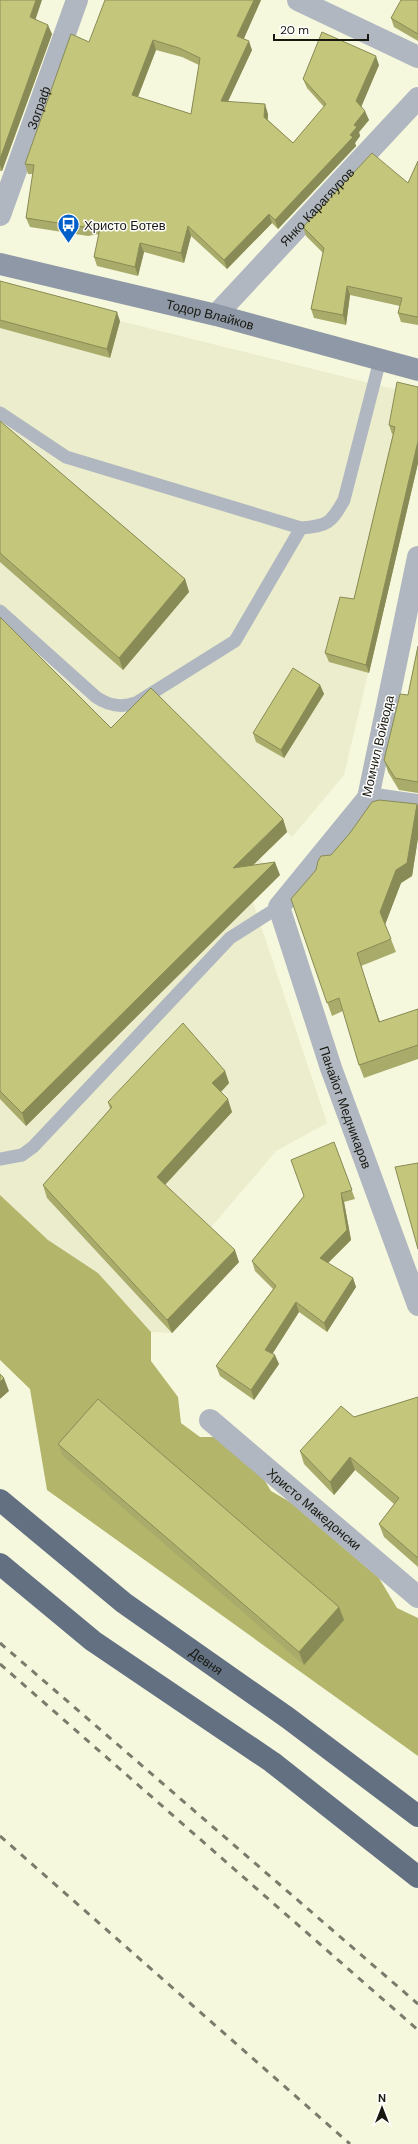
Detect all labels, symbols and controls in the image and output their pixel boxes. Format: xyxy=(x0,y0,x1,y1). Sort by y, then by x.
scale bar xyxy=(274,16,368,42)
text: 20 m xyxy=(280,22,309,38)
street label: Зограф xyxy=(23,83,54,132)
street label: Янко Карагяуров xyxy=(276,164,358,250)
bus stop icon: Христо Ботев xyxy=(56,212,82,245)
place label: Христо Ботев xyxy=(84,217,166,234)
street label: Тодор Влайков xyxy=(164,295,256,334)
street label: Момчил Войвода xyxy=(358,693,398,799)
street label: Панайот Медникаров xyxy=(316,1044,376,1171)
street label: Христо Македонски xyxy=(264,1464,365,1554)
street label: Девня xyxy=(186,1643,227,1679)
north arrow xyxy=(362,2088,402,2128)
text: N xyxy=(378,2091,386,2105)

